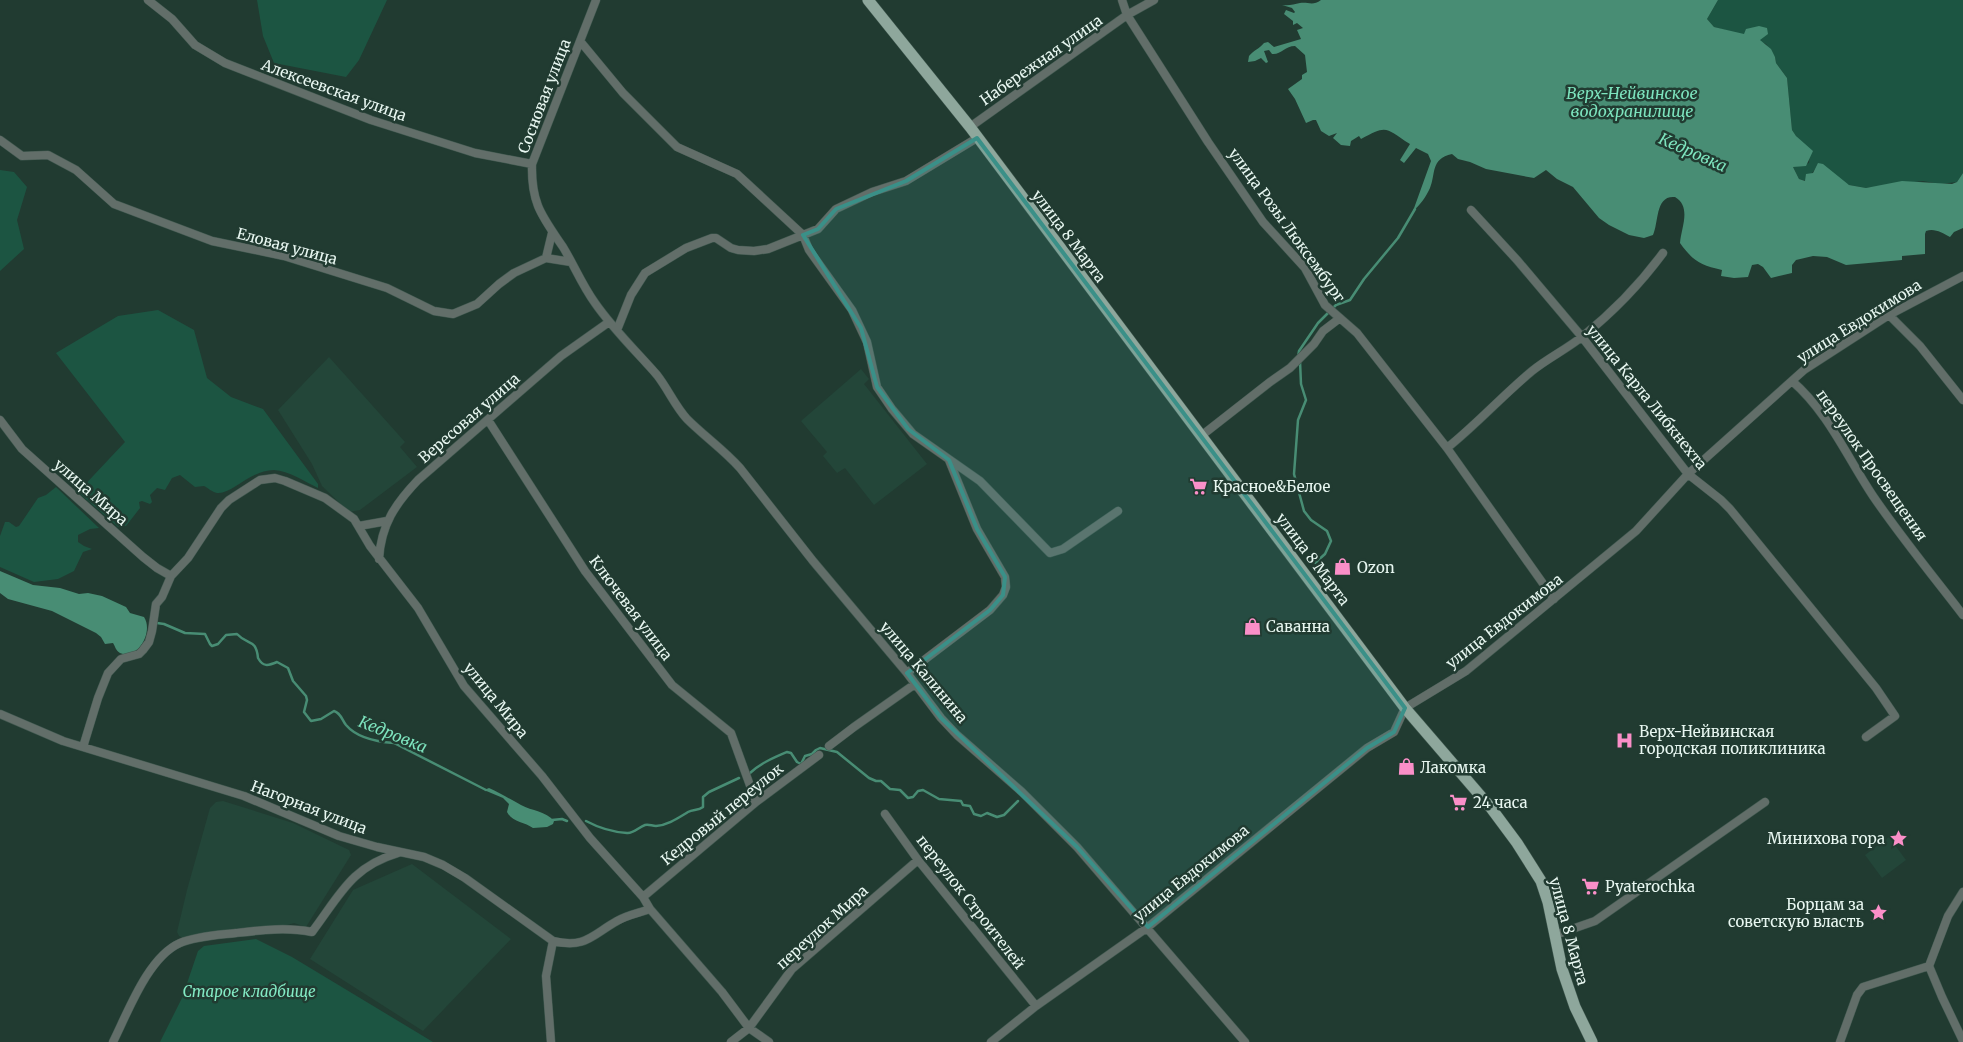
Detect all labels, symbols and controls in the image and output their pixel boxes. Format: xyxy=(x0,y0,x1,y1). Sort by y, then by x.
street label: Набережная улица xyxy=(976,11,1106,109)
street label: Сосновая улица xyxy=(513,36,575,156)
street label: Алексеевская улица xyxy=(258,55,409,125)
water label: Верх-Нейвинское водохранилище xyxy=(1566,83,1698,121)
water label: Кедровка xyxy=(1656,128,1730,176)
street label: улица Розы Люксембург xyxy=(1225,144,1350,306)
street label: улица 8 Марта xyxy=(1028,186,1110,286)
street label: Еловая улица xyxy=(235,223,339,269)
street label: улица Евдокимова xyxy=(1793,275,1925,367)
street label: улица Карла Либкнехта xyxy=(1583,321,1711,473)
street label: Вересовая улица xyxy=(415,369,523,467)
street label: переулок Просвещения xyxy=(1812,386,1932,544)
street label: улица Мира xyxy=(50,455,132,529)
supermarket icon: Красное&Белое xyxy=(1189,476,1209,496)
place label: Красное&Белое xyxy=(1213,477,1331,496)
street label: улица 8 Марта xyxy=(1272,509,1354,609)
street label: Ключевая улица xyxy=(585,552,677,664)
shop icon: Ozon xyxy=(1333,557,1353,577)
place label: Ozon xyxy=(1357,558,1395,577)
street label: улица Евдокимова xyxy=(1442,569,1566,673)
shop icon: Саванна xyxy=(1242,616,1262,636)
street label: улица Калинина xyxy=(876,617,972,727)
place label: Саванна xyxy=(1266,617,1330,636)
street label: улица Мира xyxy=(460,658,532,742)
water label: Кедровка xyxy=(356,711,430,757)
place label: Верх-Нейвинская городская поликлиника xyxy=(1639,722,1826,758)
hospital icon: Верх-Нейвинская городская поликлиника xyxy=(1615,730,1635,750)
shop icon: Лакомка xyxy=(1396,757,1416,777)
place label: Лакомка xyxy=(1420,758,1486,777)
street label: Кедровый переулок xyxy=(657,759,787,869)
street label: Нагорная улица xyxy=(248,776,370,838)
supermarket icon: 24 часа xyxy=(1449,792,1469,812)
place label: 24 часа xyxy=(1473,793,1527,812)
street label: улица Евдокимова xyxy=(1129,821,1253,925)
place icon: Минихова гора xyxy=(1889,828,1909,848)
place label: Минихова гора xyxy=(1767,829,1885,848)
street label: переулок Строителей xyxy=(913,831,1029,973)
street label: улица 8 Марта xyxy=(1545,875,1593,987)
supermarket icon: Pyaterochka xyxy=(1581,876,1601,896)
place label: Pyaterochka xyxy=(1605,877,1695,896)
street label: переулок Мира xyxy=(772,881,872,973)
place label: Борцам за советскую власть xyxy=(1728,895,1864,931)
place icon: Борцам за советскую власть xyxy=(1868,903,1888,923)
park label: Старое кладбище xyxy=(182,982,316,1001)

